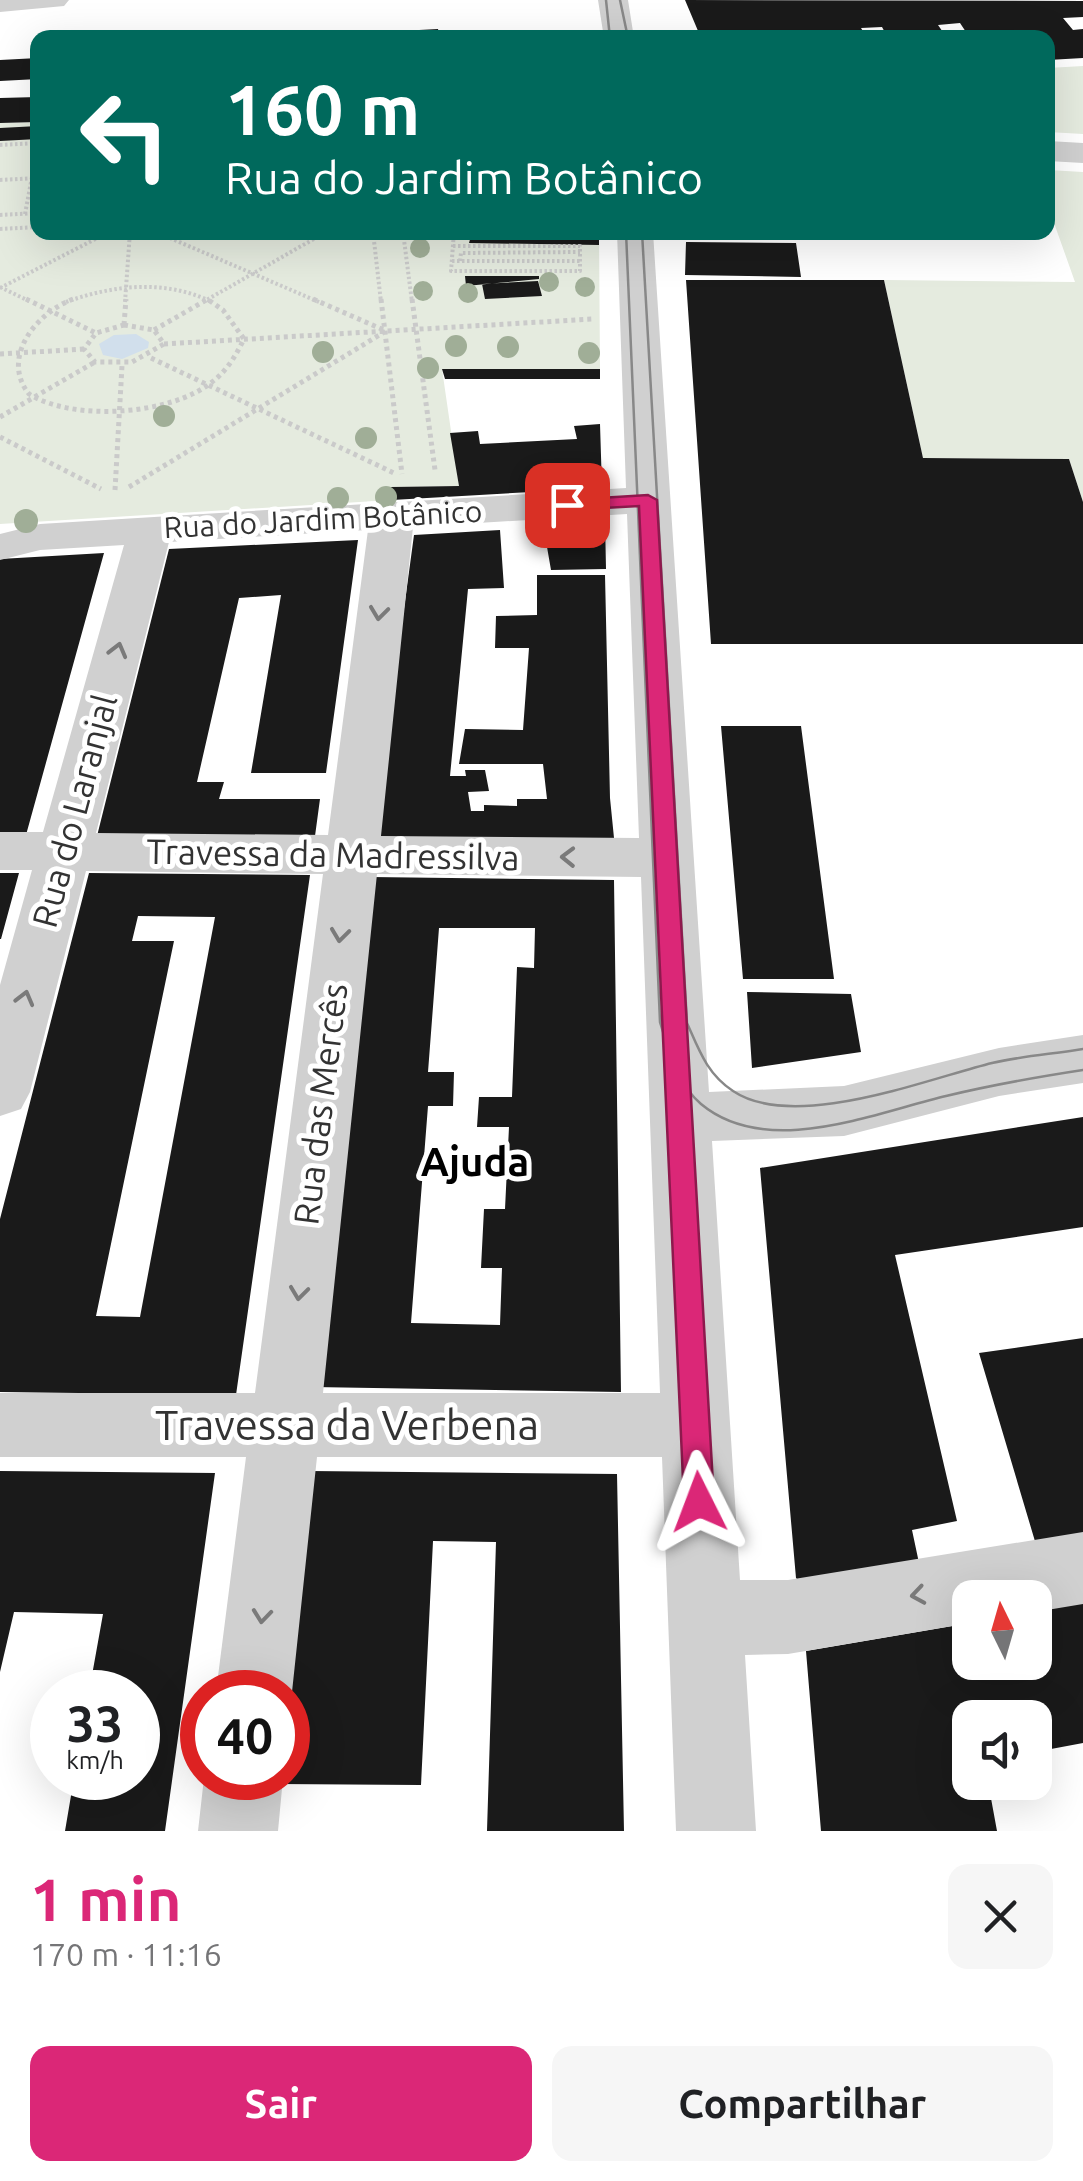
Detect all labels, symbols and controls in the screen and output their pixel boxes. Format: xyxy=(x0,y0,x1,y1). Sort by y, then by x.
icon: left xyxy=(60,70,190,200)
text: 160 m xyxy=(225,70,420,148)
text: Rua do Jardim Botânico xyxy=(225,152,703,203)
pin xyxy=(525,463,610,548)
icon: arrive xyxy=(540,478,595,533)
street label: Rua do Jardim Botânico xyxy=(163,494,483,544)
one-way arrow xyxy=(370,604,391,621)
one-way arrow xyxy=(107,642,128,659)
street label: Rua do Laranjal xyxy=(24,690,124,932)
street label: Travessa da Madressilva xyxy=(146,831,520,877)
one-way arrow xyxy=(559,846,574,868)
one-way arrow xyxy=(330,928,351,944)
street label: Rua das Mercês xyxy=(285,981,355,1227)
one-way arrow xyxy=(14,990,35,1007)
district label: Ajuda xyxy=(421,1139,529,1184)
one-way arrow xyxy=(289,1285,310,1301)
street label: Travessa da Verbena xyxy=(155,1401,539,1448)
position arrow xyxy=(647,1450,751,1554)
north arrow xyxy=(952,1580,1052,1680)
map controls xyxy=(952,1580,1052,1800)
one-way arrow xyxy=(909,1584,926,1605)
one-way arrow xyxy=(252,1608,273,1624)
speed limit sign: 40 xyxy=(180,1670,310,1800)
text: 33 xyxy=(67,1695,123,1751)
button: sound xyxy=(952,1700,1052,1800)
text: km/h xyxy=(66,1746,124,1774)
button: close xyxy=(948,1864,1053,1969)
text: 1 min xyxy=(30,1865,182,1932)
text: 170 m · 11:16 xyxy=(30,1936,222,1972)
button: Sair xyxy=(30,2046,532,2161)
button: Compartilhar xyxy=(552,2046,1053,2161)

